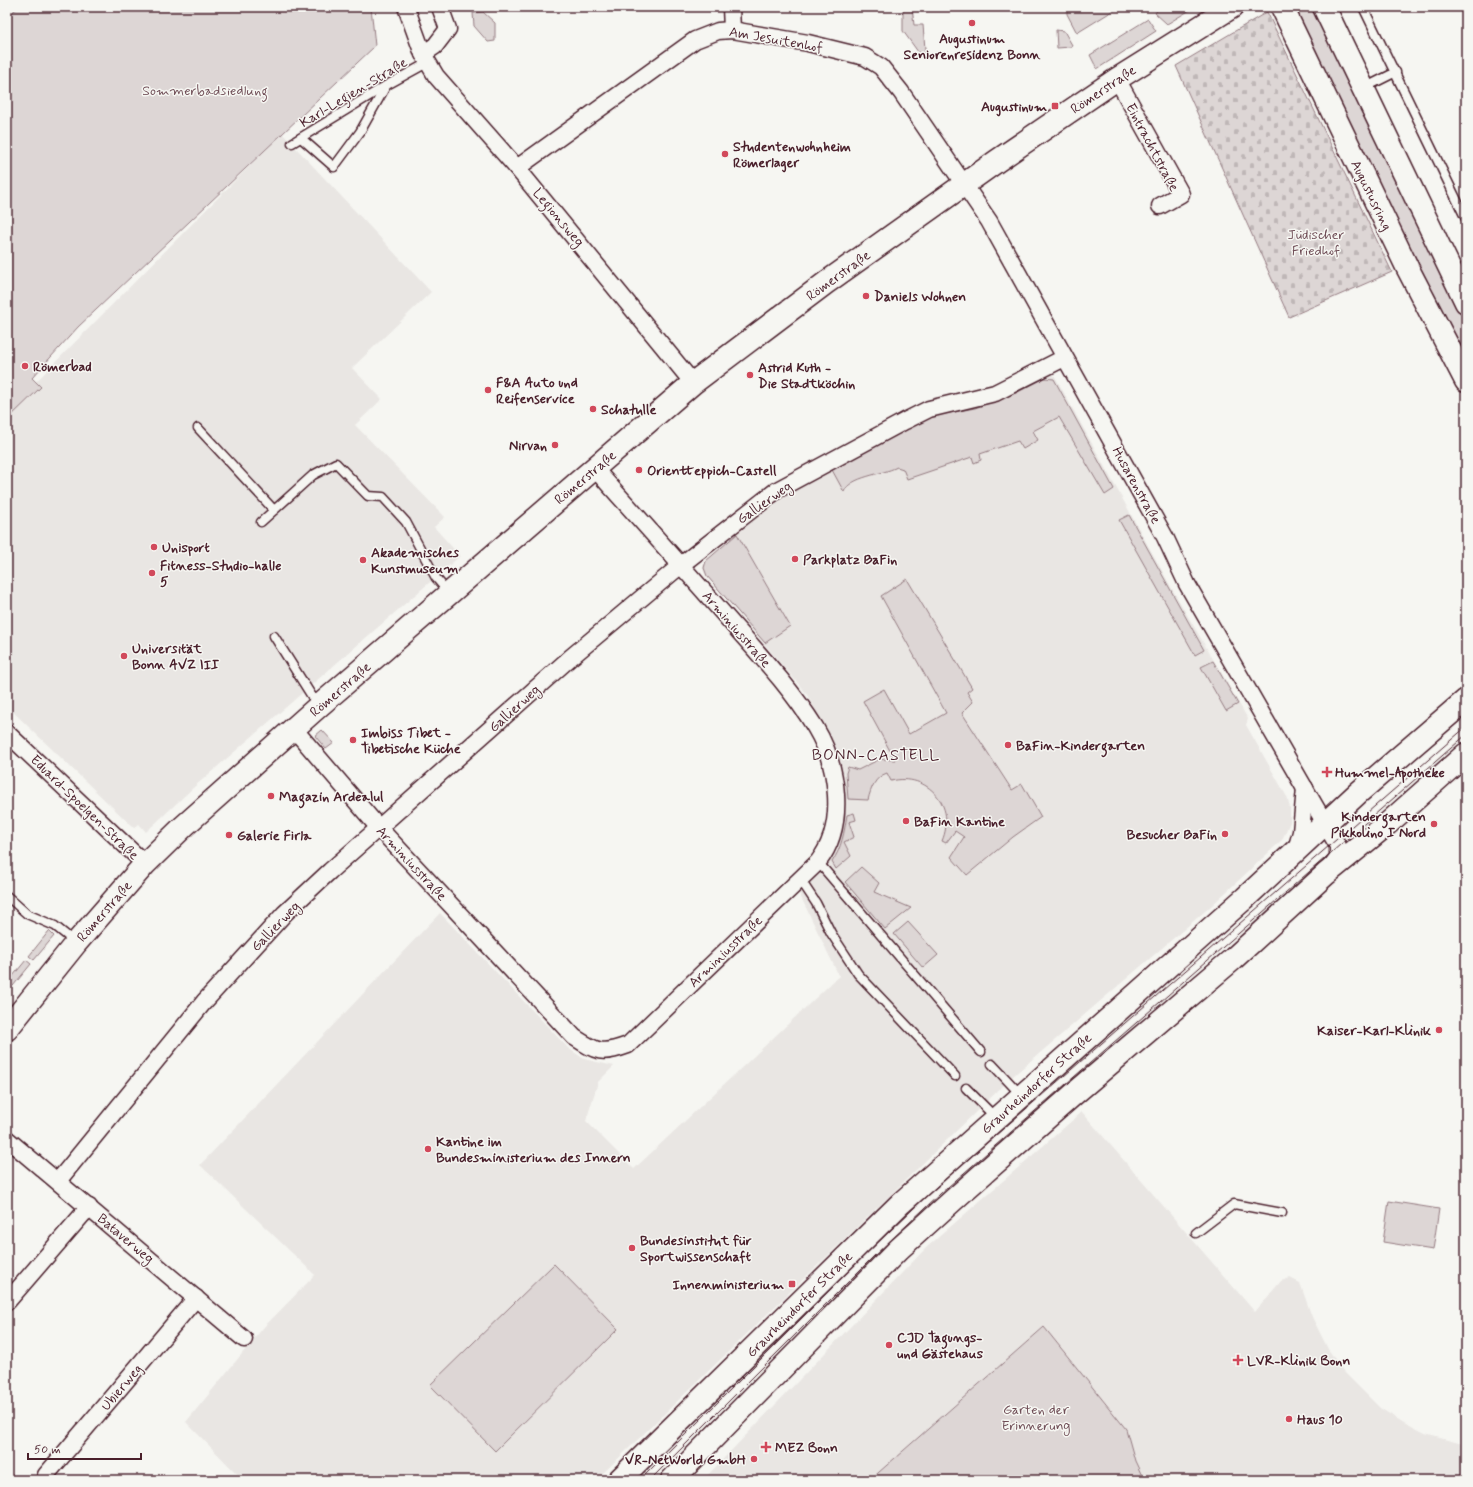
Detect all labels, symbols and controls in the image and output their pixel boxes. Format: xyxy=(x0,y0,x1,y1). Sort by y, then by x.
marker: Augustinum Seniorenresidenz Bonn xyxy=(967,18,977,28)
street label: Am Jesuitenhof xyxy=(728,23,824,57)
place label: Augustinum Seniorenresidenz Bonn xyxy=(904,30,1042,64)
street label: Karl-Legien-Straße xyxy=(296,54,412,134)
street label: Römerstraße xyxy=(1067,61,1140,118)
park label: Sommerbadsiedlung xyxy=(142,82,268,102)
place label: Augustinum xyxy=(981,98,1047,117)
street label: Eintrachtstraße xyxy=(1121,100,1183,195)
marker: Augustinum xyxy=(1050,101,1060,111)
place label: Studentenwohnheim Römerlager xyxy=(733,138,851,173)
marker: Studentenwohnheim Römerlager xyxy=(720,149,730,159)
street label: Augustusring xyxy=(1346,157,1396,234)
street label: Legionsweg xyxy=(527,185,588,252)
park label: Jüdischer Friedhof xyxy=(1288,226,1344,260)
street label: Römerstraße xyxy=(803,246,874,305)
place label: Daniels Wohnen xyxy=(874,288,966,306)
marker: Daniels Wohnen xyxy=(861,291,871,301)
place label: Römerbad xyxy=(33,358,92,376)
place label: Astrid Kuth - Die Stadtköchin xyxy=(758,359,855,393)
marker: Römerbad xyxy=(20,361,30,371)
marker: Astrid Kuth - Die Stadtköchin xyxy=(745,370,755,380)
place label: F&A Auto und Reifenservice xyxy=(496,374,578,408)
marker: F&A Auto und Reifenservice xyxy=(483,385,493,395)
place label: Schatulle xyxy=(601,401,657,419)
marker: Schatulle xyxy=(588,404,598,414)
place label: Nirvan xyxy=(509,437,547,455)
marker: Nirvan xyxy=(550,440,560,450)
street label: Husarenstraße xyxy=(1108,444,1165,527)
street label: Römerstraße xyxy=(551,447,620,509)
place label: Orientteppich-Castell xyxy=(647,462,777,480)
marker: Orientteppich-Castell xyxy=(634,465,644,475)
street label: Gallierweg xyxy=(734,477,796,529)
place label: Unisport xyxy=(162,539,211,557)
marker: Unisport xyxy=(149,542,159,552)
place label: Akademisches Kunstmuseum xyxy=(371,544,460,578)
place label: Parkplatz BaFin xyxy=(803,551,897,569)
marker: Parkplatz BaFin xyxy=(790,554,800,564)
marker: Akademisches Kunstmuseum xyxy=(358,555,368,565)
place label: Fitness-Studio-halle 5 xyxy=(160,557,282,591)
marker: Fitness-Studio-halle 5 xyxy=(147,568,157,578)
street label: Arminiusstraße xyxy=(698,588,775,672)
place label: Universität Bonn AVZ III xyxy=(132,640,220,674)
marker: Universität Bonn AVZ III xyxy=(119,651,129,661)
street label: Römerstraße xyxy=(306,658,375,721)
street label: Gallierweg xyxy=(485,681,545,737)
place label: Imbiss Tibet - Tibetische Küche xyxy=(361,724,461,758)
marker: Imbiss Tibet - Tibetische Küche xyxy=(348,735,358,745)
place label: BaFin-Kindergarten xyxy=(1016,737,1145,758)
marker: BaFin-Kindergarten xyxy=(1003,740,1013,750)
district label: BONN-CASTELL xyxy=(812,745,940,766)
street label: Eduard-Spoelgen-Straße xyxy=(26,751,142,864)
place label: Hummel-Apotheke xyxy=(1335,764,1445,784)
marker: Hummel-Apotheke xyxy=(1322,767,1332,777)
place label: Magazin Ardealul xyxy=(279,788,384,809)
marker: Magazin Ardealul xyxy=(266,791,276,801)
place label: Kindergarten Pikkolino I Nord xyxy=(1331,808,1426,842)
place label: BaFin Kantine xyxy=(914,813,1005,831)
marker: BaFin Kantine xyxy=(901,816,911,826)
marker: Kindergarten Pikkolino I Nord xyxy=(1429,819,1439,829)
street label: Arminiusstraße xyxy=(372,822,451,905)
place label: Besucher BaFin xyxy=(1126,826,1217,844)
place label: Galerie Firla xyxy=(237,827,312,845)
marker: Besucher BaFin xyxy=(1220,829,1230,839)
marker: Galerie Firla xyxy=(224,830,234,840)
street label: Römerstraße xyxy=(73,877,136,946)
street label: Gallierweg xyxy=(247,898,305,956)
street label: Arminiusstraße xyxy=(685,912,767,992)
place label: Kaiser-Karl-Klinik xyxy=(1317,1022,1431,1040)
marker: Kaiser-Karl-Klinik xyxy=(1434,1025,1444,1035)
street label: Graurheindorfer Straße xyxy=(978,1029,1096,1138)
place label: Kantine im Bundesministerium des Innern xyxy=(436,1133,631,1167)
marker: Kantine im Bundesministerium des Innern xyxy=(423,1144,433,1154)
street label: Bataverweg xyxy=(93,1210,158,1269)
place label: Bundesinstitut für Sportwissenschaft xyxy=(640,1232,752,1266)
marker: Bundesinstitut für Sportwissenschaft xyxy=(627,1243,637,1253)
street label: Graurheindorfer Straße xyxy=(743,1248,857,1362)
place label: Innenministerium xyxy=(673,1276,784,1294)
marker: Innenministerium xyxy=(787,1279,797,1289)
place label: CJD Tagungs- und Gästehaus xyxy=(897,1329,984,1363)
marker: CJD Tagungs- und Gästehaus xyxy=(884,1340,894,1350)
place label: LVR-Klinik Bonn xyxy=(1247,1352,1350,1370)
marker: LVR-Klinik Bonn xyxy=(1232,1354,1244,1366)
street label: Ubierweg xyxy=(97,1361,147,1415)
park label: Garten der Erinnerung xyxy=(1001,1401,1071,1436)
place label: Haus 10 xyxy=(1297,1411,1343,1429)
marker: Haus 10 xyxy=(1284,1414,1294,1424)
scale bar xyxy=(28,1435,141,1461)
place label: MEZ Bonn xyxy=(775,1439,838,1457)
marker: MEZ Bonn xyxy=(760,1441,772,1453)
text: 50 m xyxy=(34,1442,61,1458)
place label: VR-NetWorld GmbH xyxy=(625,1451,746,1469)
marker: VR-NetWorld GmbH xyxy=(749,1454,759,1464)

